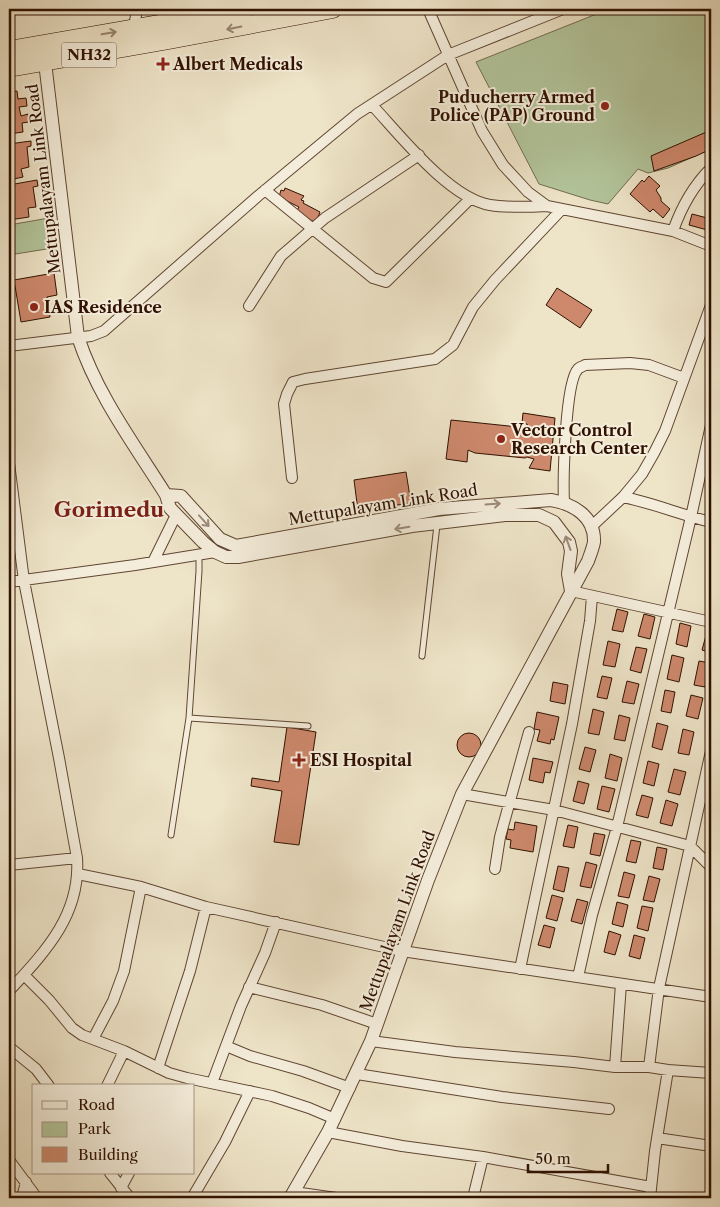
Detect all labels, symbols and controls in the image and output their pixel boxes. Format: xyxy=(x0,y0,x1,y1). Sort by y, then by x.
one-way arrow xyxy=(226,24,242,33)
one-way arrow xyxy=(100,27,116,37)
road number: NH32 xyxy=(62,42,116,68)
place label: Albert Medicals xyxy=(172,54,303,74)
marker: Albert Medicals xyxy=(157,58,169,70)
street label: Mettupalayam Link Road xyxy=(21,83,65,275)
place label: Puducherry Armed Police (PAP) Ground xyxy=(429,87,595,125)
marker: Puducherry Armed Police (PAP) Ground xyxy=(599,100,611,112)
place label: IAS Residence xyxy=(44,297,162,317)
marker: IAS Residence xyxy=(28,301,40,313)
place label: Vector Control Research Center xyxy=(510,420,648,458)
marker: Vector Control Research Center xyxy=(495,433,507,445)
street label: Mettupalayam Link Road xyxy=(287,479,479,529)
district label: Gorimedu xyxy=(54,497,164,522)
one-way arrow xyxy=(485,499,501,508)
one-way arrow xyxy=(198,514,209,527)
one-way arrow xyxy=(394,523,410,533)
one-way arrow xyxy=(563,536,572,551)
place label: ESI Hospital xyxy=(310,750,413,770)
marker: ESI Hospital xyxy=(292,753,306,767)
street label: Mettupalayam Link Road xyxy=(355,828,439,1014)
legend xyxy=(32,1084,195,1174)
text: Road xyxy=(78,1095,115,1114)
text: Park xyxy=(78,1119,112,1138)
scale bar xyxy=(528,1142,608,1174)
text: Building xyxy=(78,1145,138,1164)
text: 50 m xyxy=(535,1149,571,1168)

